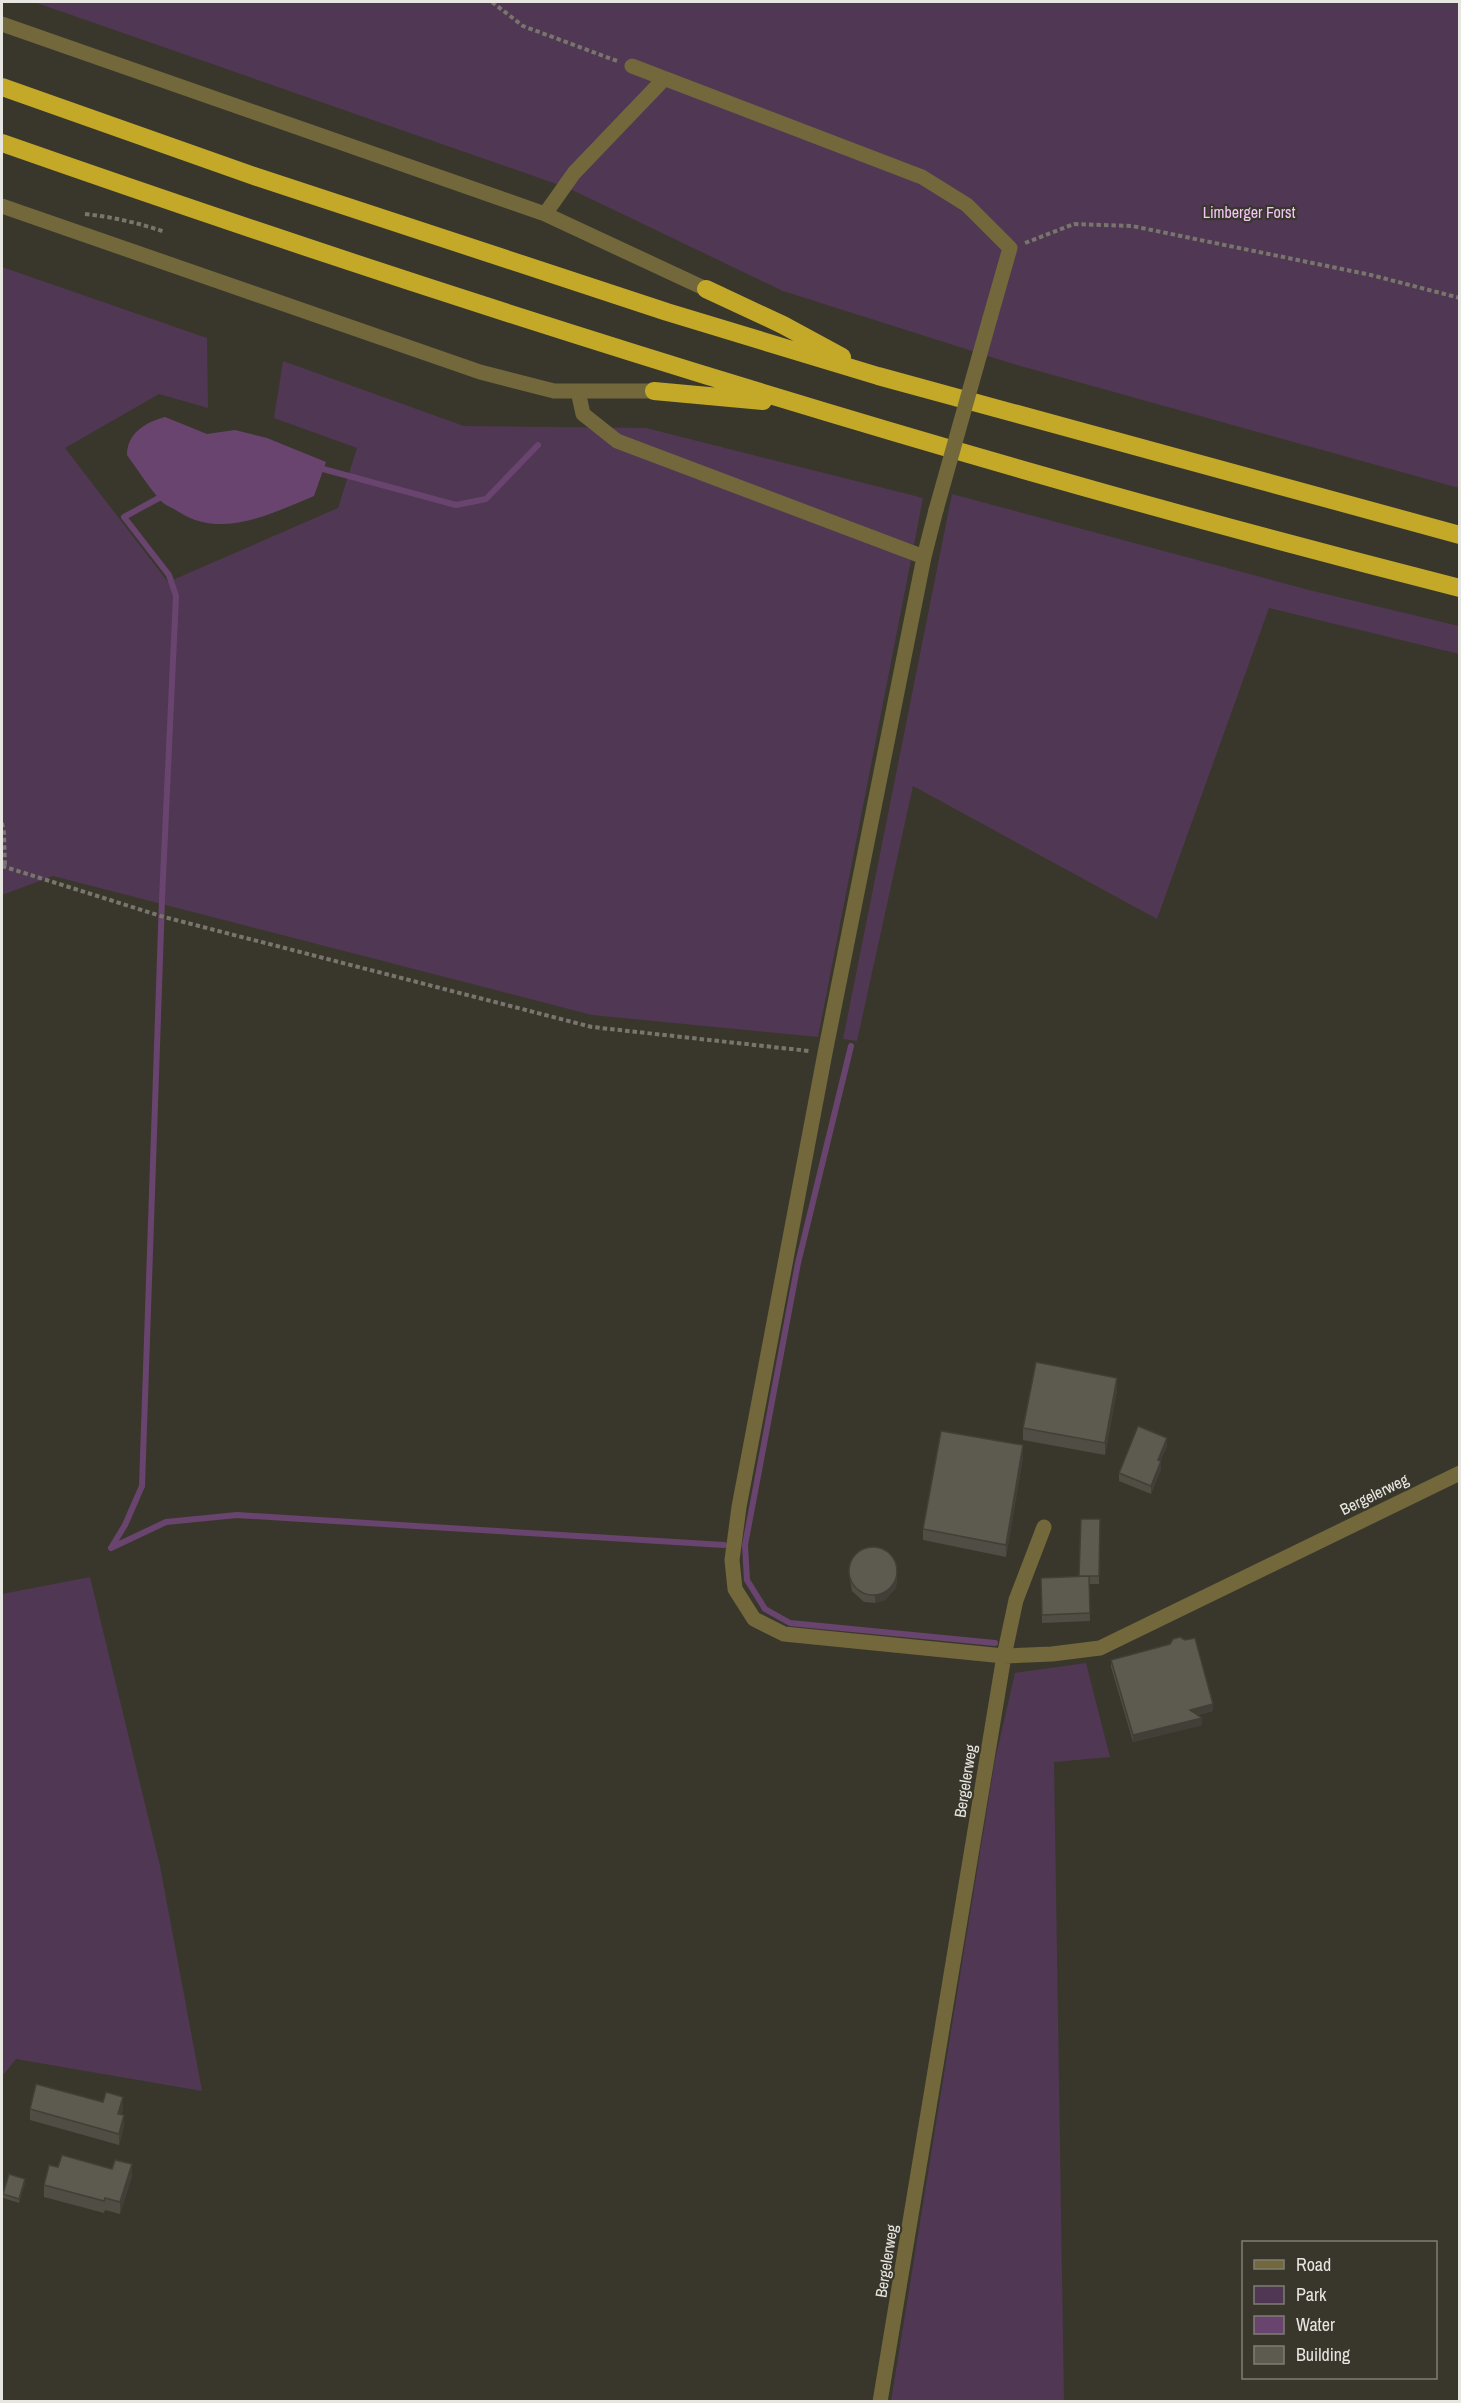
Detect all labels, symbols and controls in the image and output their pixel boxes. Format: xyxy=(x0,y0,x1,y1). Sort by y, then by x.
park label: Limberger Forst xyxy=(1203,201,1296,223)
street label: Bergelerweg xyxy=(1336,1468,1413,1520)
street label: Bergelerweg xyxy=(948,1742,982,1819)
street label: Bergelerweg xyxy=(869,2222,903,2299)
legend xyxy=(1242,2241,1437,2379)
text: Road xyxy=(1296,2252,1331,2277)
text: Park xyxy=(1296,2282,1327,2307)
text: Water xyxy=(1296,2312,1335,2337)
text: Building xyxy=(1296,2342,1351,2367)

